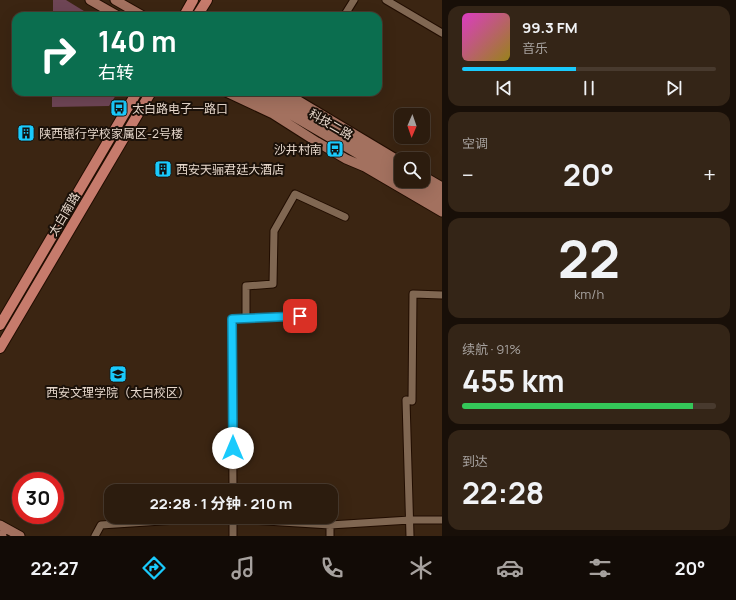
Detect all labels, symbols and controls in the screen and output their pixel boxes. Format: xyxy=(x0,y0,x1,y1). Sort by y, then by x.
text: 99.3 FM xyxy=(522,17,578,38)
text: 140 m xyxy=(98,22,177,60)
icon: right xyxy=(32,28,84,80)
text: 音乐 xyxy=(522,39,548,57)
text: 右转 xyxy=(98,60,134,84)
icon: previous xyxy=(493,77,515,99)
icon: pause xyxy=(578,77,600,99)
icon: next xyxy=(663,77,685,99)
bus stop icon: 太白路电子一路口 xyxy=(109,98,129,118)
place label: 太白路电子一路口 xyxy=(132,100,228,117)
street label: 科技二路 xyxy=(306,105,356,143)
north arrow xyxy=(394,108,430,144)
map controls xyxy=(394,108,430,188)
building icon: 陕西银行学校家属区-2号楼 xyxy=(16,123,36,143)
place label: 陕西银行学校家属区-2号楼 xyxy=(39,125,183,142)
text: 空调 xyxy=(462,134,488,152)
bus stop icon: 沙井村南 xyxy=(325,139,345,159)
place label: 沙井村南 xyxy=(274,141,322,158)
button: search xyxy=(394,152,430,188)
text: 20° xyxy=(563,154,614,195)
building icon: 西安天骊君廷大酒店 xyxy=(153,159,173,179)
text: − xyxy=(462,160,474,190)
text: + xyxy=(703,160,716,190)
place label: 西安天骊君廷大酒店 xyxy=(176,161,284,178)
street label: 太白南路 xyxy=(44,189,84,239)
text: 22 xyxy=(558,223,620,294)
text: km/h xyxy=(574,285,604,303)
pin xyxy=(283,299,317,333)
icon: arrive xyxy=(289,305,311,327)
text: 续航 · 91% xyxy=(462,340,521,358)
text: 455 km xyxy=(462,360,565,401)
school or university icon: 西安文理学院（太白校区） xyxy=(108,364,128,384)
place label: 西安文理学院（太白校区） xyxy=(46,384,190,401)
position arrow xyxy=(212,427,254,469)
text: 到达 xyxy=(462,452,488,470)
speed limit sign: 30 xyxy=(12,472,64,524)
text: 22:28 xyxy=(462,472,544,513)
text: 22:28 · 1 分钟 · 210 m xyxy=(150,493,292,514)
icon: directions xyxy=(140,554,168,582)
icon: music xyxy=(229,554,257,582)
icon: phone xyxy=(318,554,346,582)
icon: climate xyxy=(407,554,435,582)
icon: car xyxy=(496,554,524,582)
icon: filters xyxy=(586,554,614,582)
text: 22:27 xyxy=(31,556,79,580)
text: 20° xyxy=(675,556,705,580)

